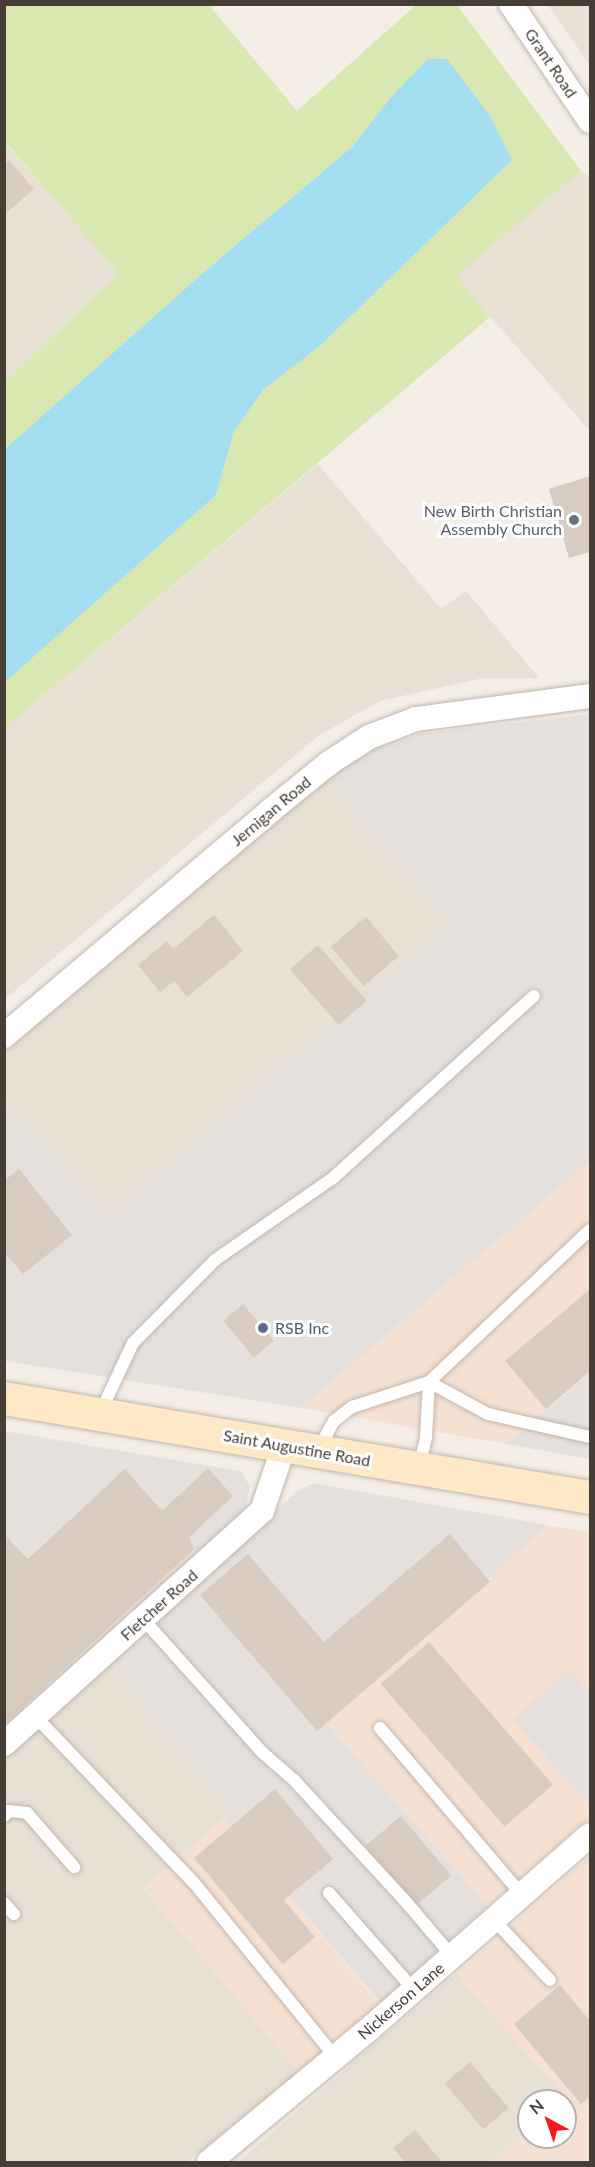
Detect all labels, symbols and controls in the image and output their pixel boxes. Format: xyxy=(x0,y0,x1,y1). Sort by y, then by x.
street label: Grant Road xyxy=(521,25,581,101)
place label: New Birth Christian Assembly Church xyxy=(423,501,562,539)
marker: New Birth Christian Assembly Church xyxy=(567,513,581,527)
street label: Jernigan Road xyxy=(227,772,315,850)
place label: RSB Inc xyxy=(275,1318,329,1338)
marker: RSB Inc xyxy=(256,1321,270,1335)
street label: Saint Augustine Road xyxy=(222,1426,372,1470)
street label: Fletcher Road xyxy=(116,1565,202,1645)
street label: Nickerson Lane xyxy=(354,1958,448,2044)
north arrow xyxy=(517,2089,577,2149)
text: N xyxy=(526,2095,547,2118)

